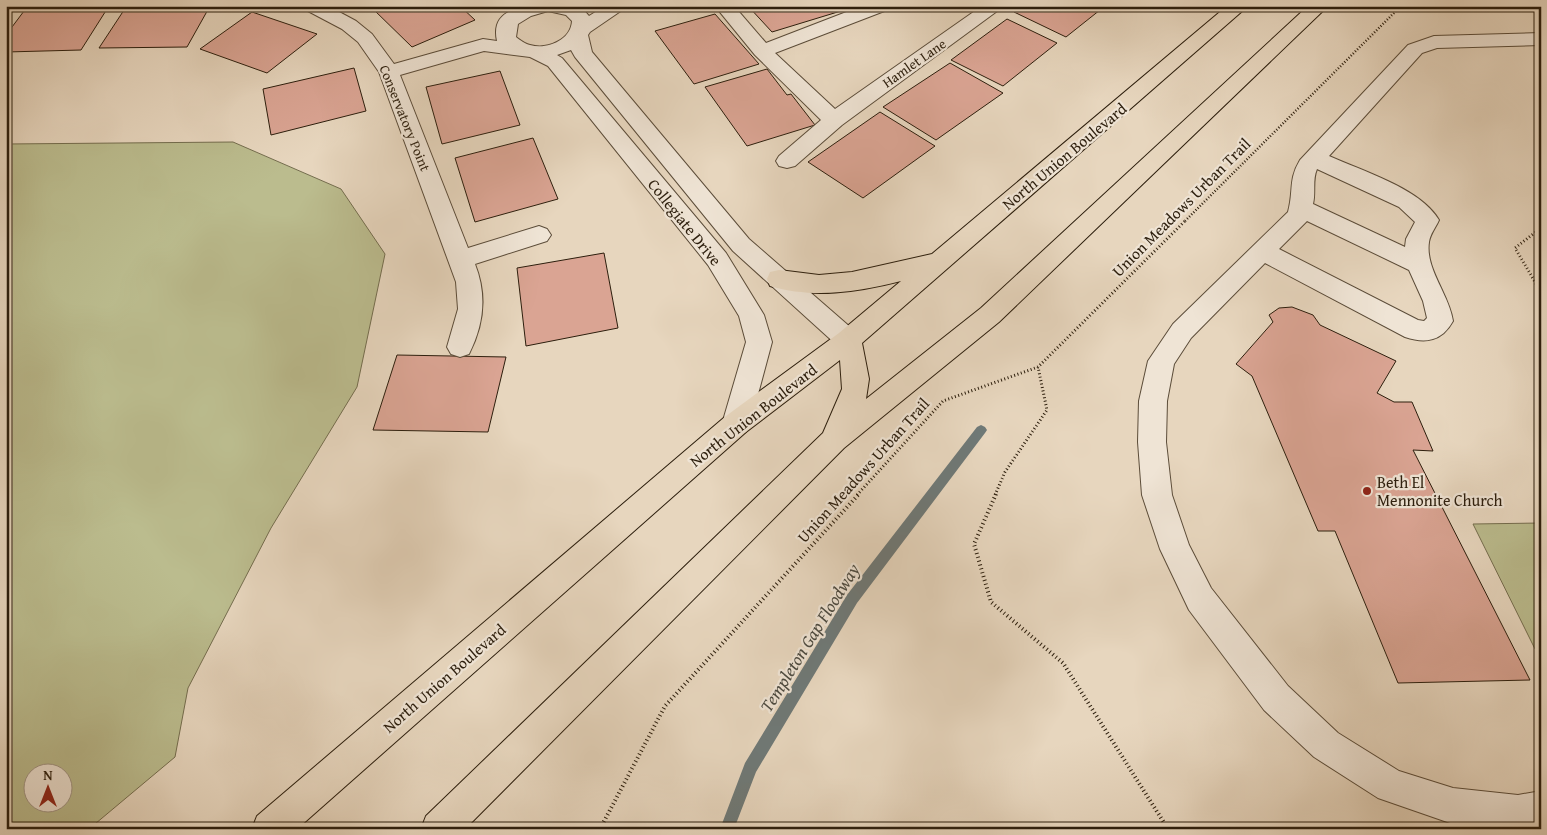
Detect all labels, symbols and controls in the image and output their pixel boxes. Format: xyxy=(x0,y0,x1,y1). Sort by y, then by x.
street label: Hamlet Lane xyxy=(878,33,950,92)
street label: Conservatory Point xyxy=(375,62,435,174)
street label: North Union Boulevard xyxy=(996,96,1132,215)
street label: Union Meadows Urban Trail xyxy=(1106,132,1256,282)
street label: Collegiate Drive xyxy=(642,173,728,271)
street label: North Union Boulevard xyxy=(684,357,822,473)
street label: Union Meadows Urban Trail xyxy=(791,392,935,548)
place label: Beth El Mennonite Church xyxy=(1377,470,1502,512)
marker: Beth El Mennonite Church xyxy=(1361,485,1373,497)
water label: Templeton Gap Floodway xyxy=(753,558,867,717)
street label: North Union Boulevard xyxy=(377,617,511,738)
north arrow xyxy=(22,762,72,812)
text: N xyxy=(43,765,53,785)

